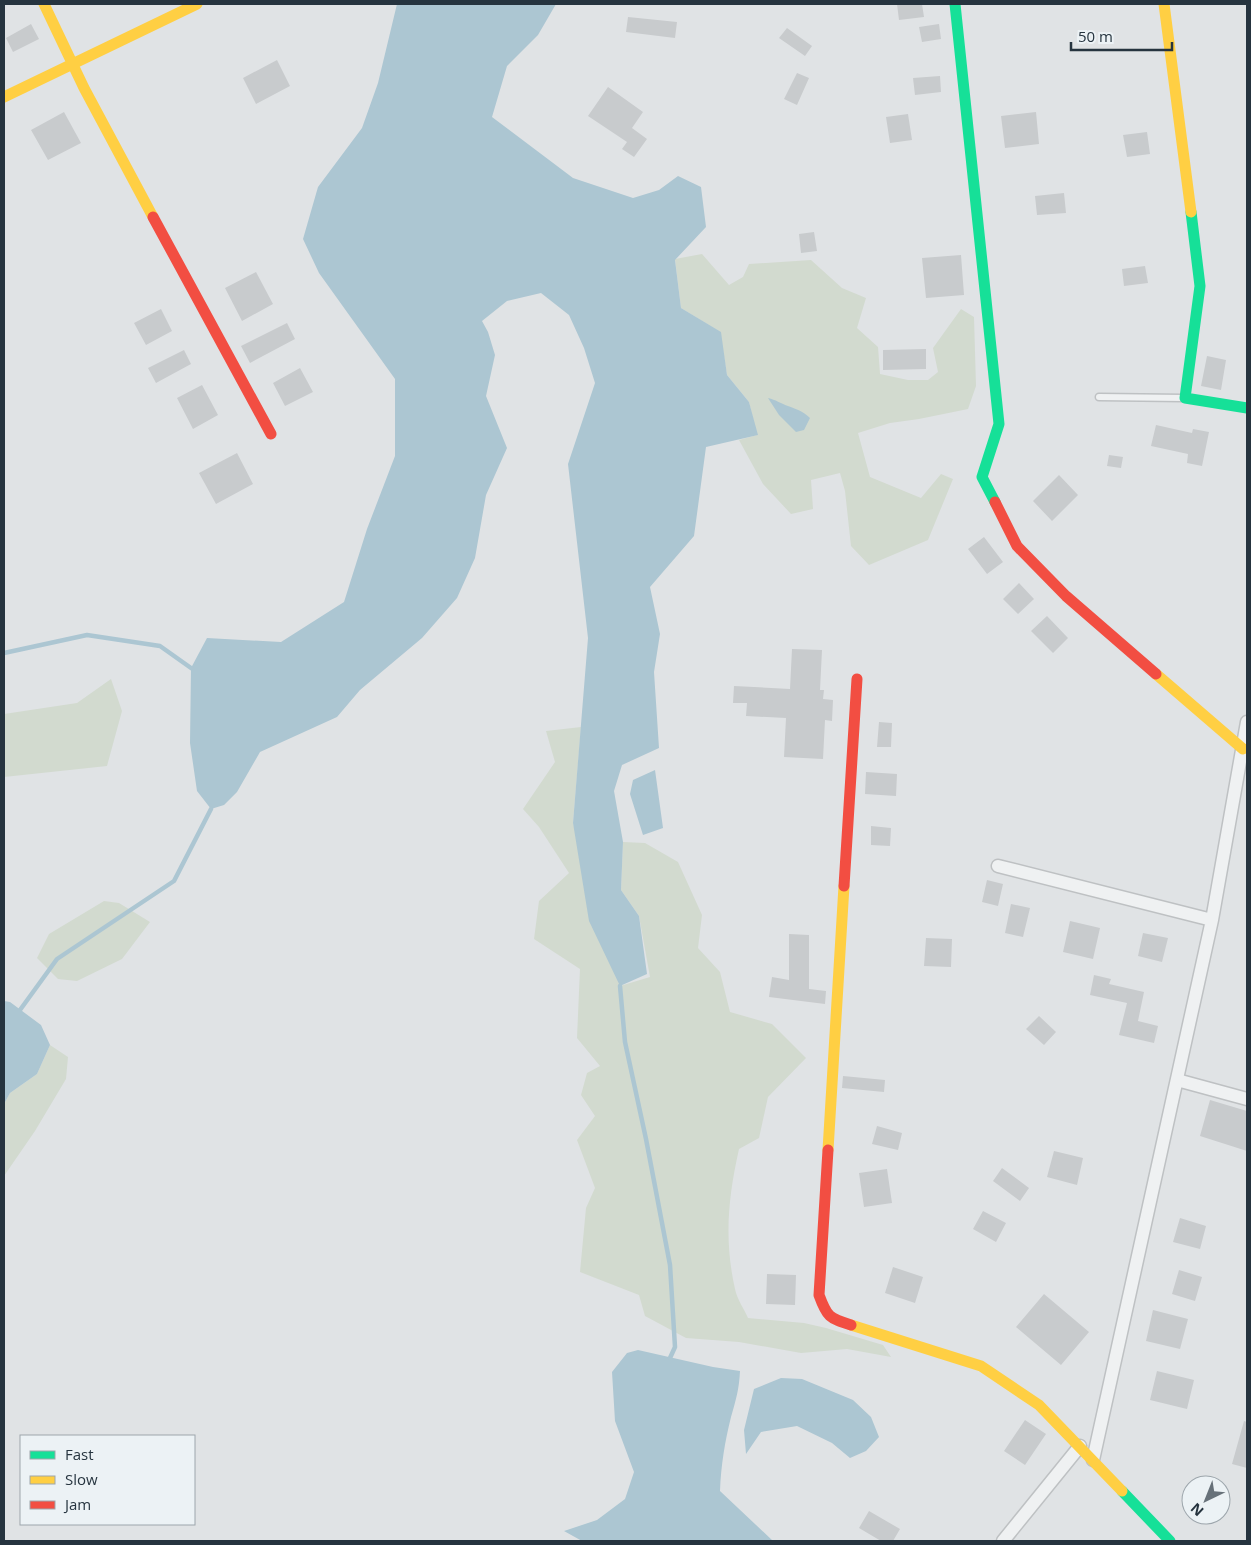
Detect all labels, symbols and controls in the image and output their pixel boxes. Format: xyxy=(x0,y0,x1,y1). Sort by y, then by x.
scale bar xyxy=(1071,20,1172,52)
text: 50 m xyxy=(1078,26,1113,46)
legend xyxy=(20,1435,195,1525)
text: Fast xyxy=(65,1444,94,1464)
text: Slow xyxy=(65,1469,98,1489)
north arrow xyxy=(1181,1475,1231,1525)
text: Jam xyxy=(63,1494,91,1514)
text: N xyxy=(1186,1499,1207,1521)

